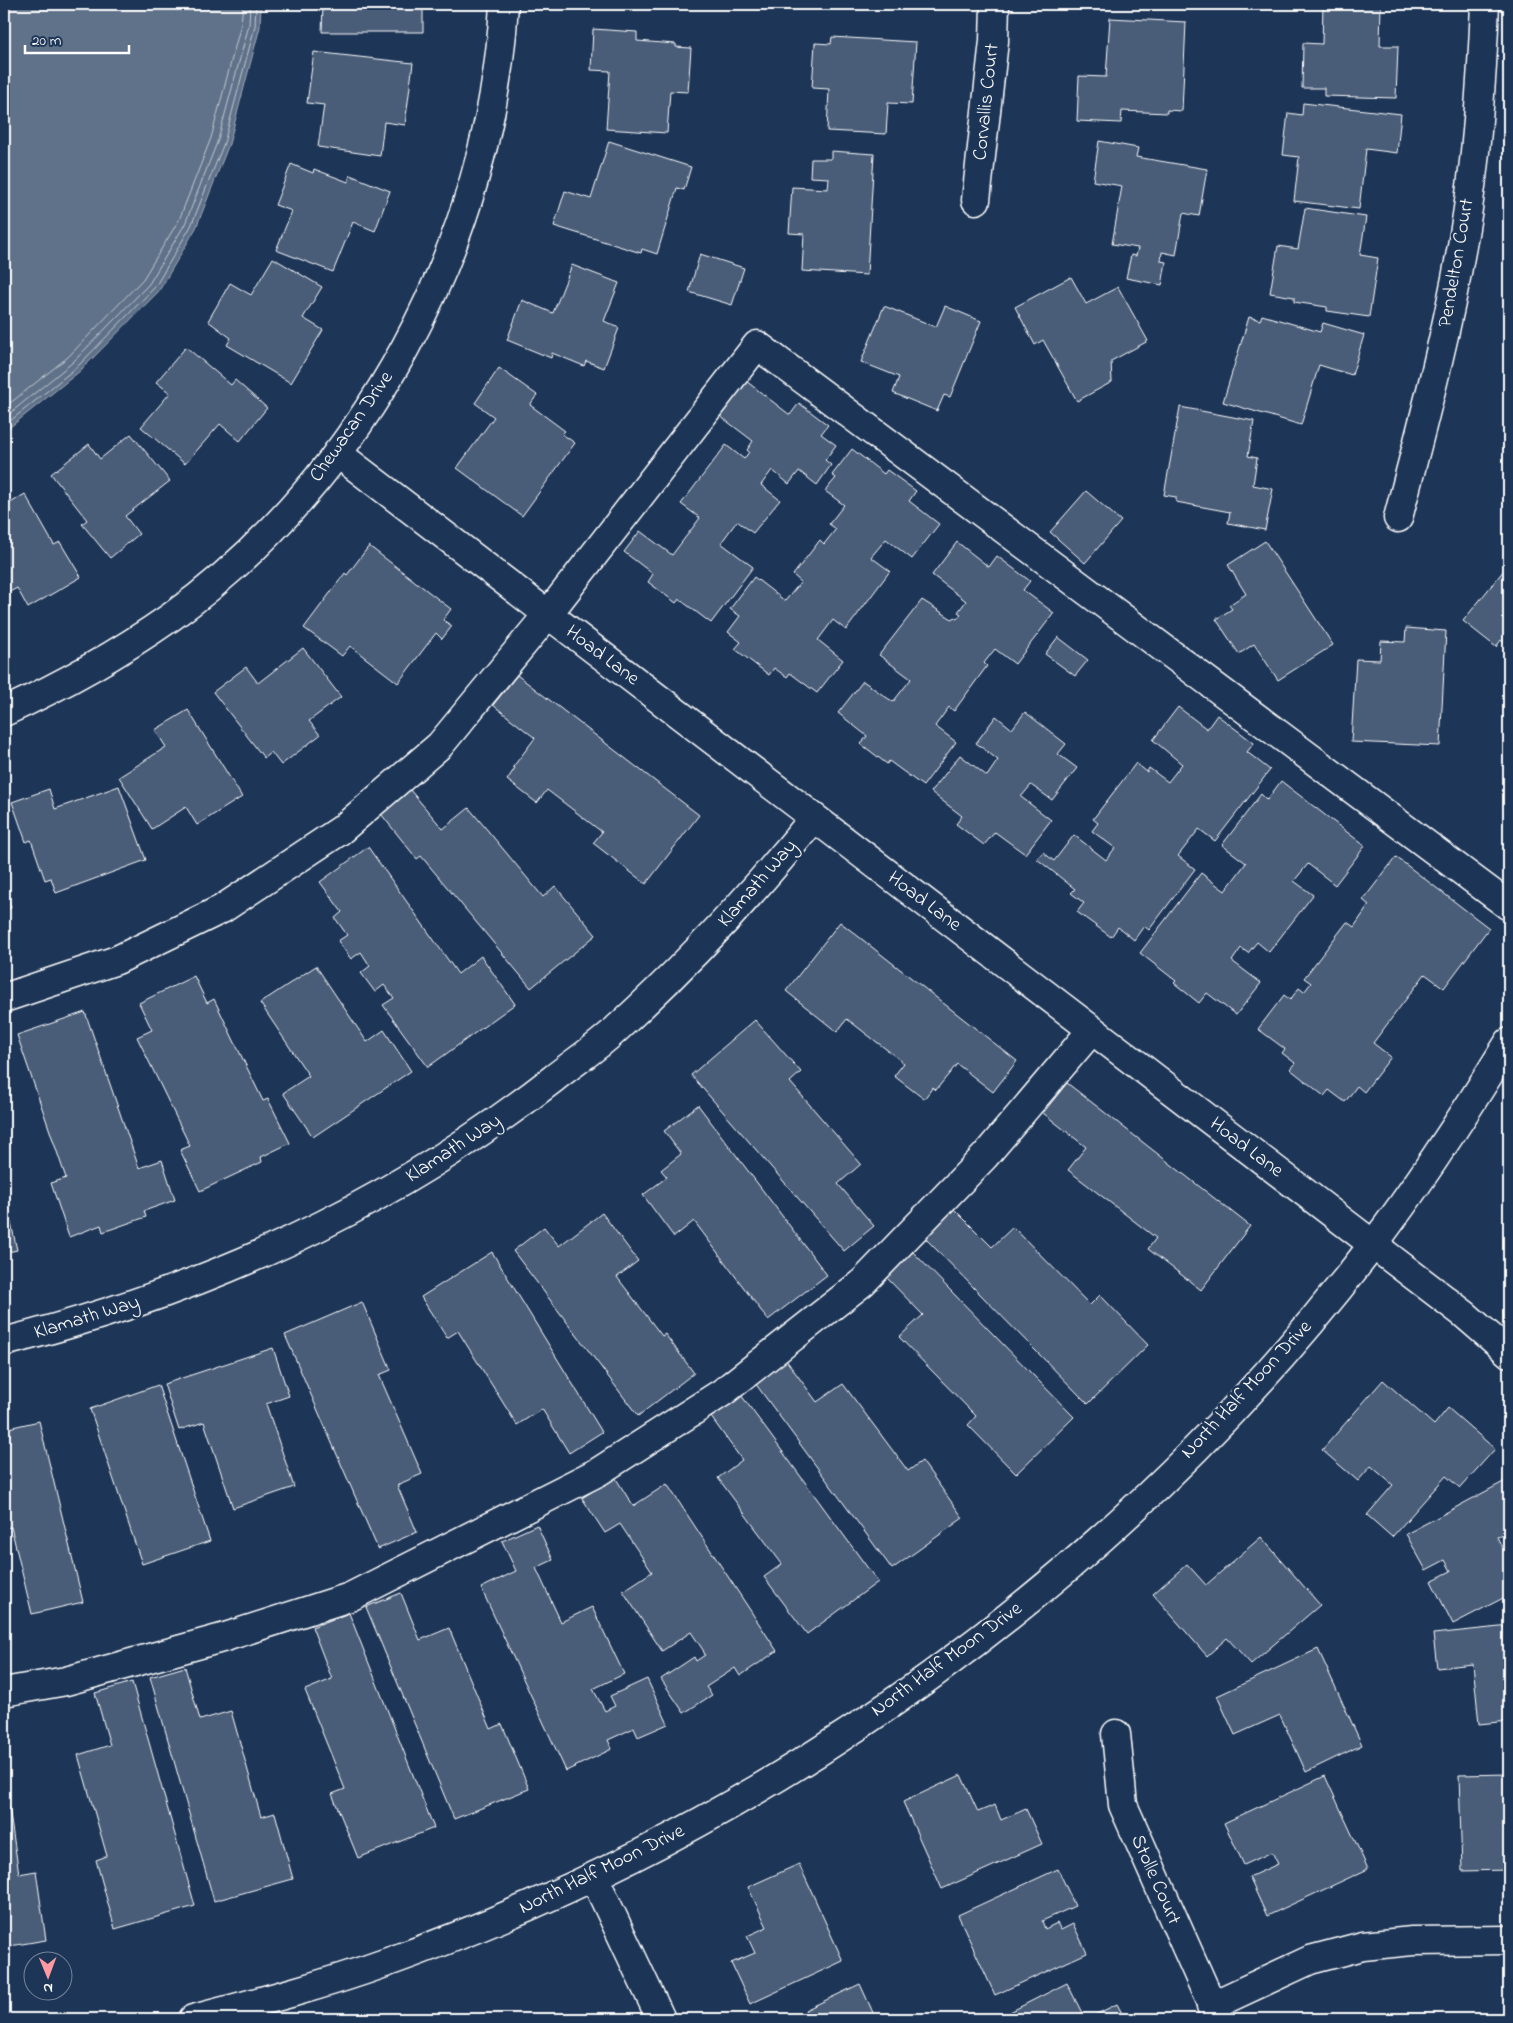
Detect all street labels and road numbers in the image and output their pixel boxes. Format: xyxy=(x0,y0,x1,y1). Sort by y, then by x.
street label: Corvallis Court xyxy=(966,42,1008,162)
street label: Pendelton Court xyxy=(1431,196,1483,330)
street label: Chewacan Drive xyxy=(303,366,401,488)
street label: Hoad Lane xyxy=(559,619,645,694)
street label: Klamath Way xyxy=(711,833,805,935)
street label: Hoad Lane xyxy=(881,865,967,940)
street label: Klamath Way xyxy=(400,1107,508,1191)
street label: Hoad Lane xyxy=(1203,1111,1289,1186)
street label: Klamath Way xyxy=(31,1288,143,1348)
street label: North Half Moon Drive xyxy=(1175,1314,1319,1466)
street label: North Half Moon Drive xyxy=(865,1595,1029,1725)
street label: North Half Moon Drive xyxy=(514,1817,690,1923)
street label: Stolle Court xyxy=(1122,1830,1188,1930)

